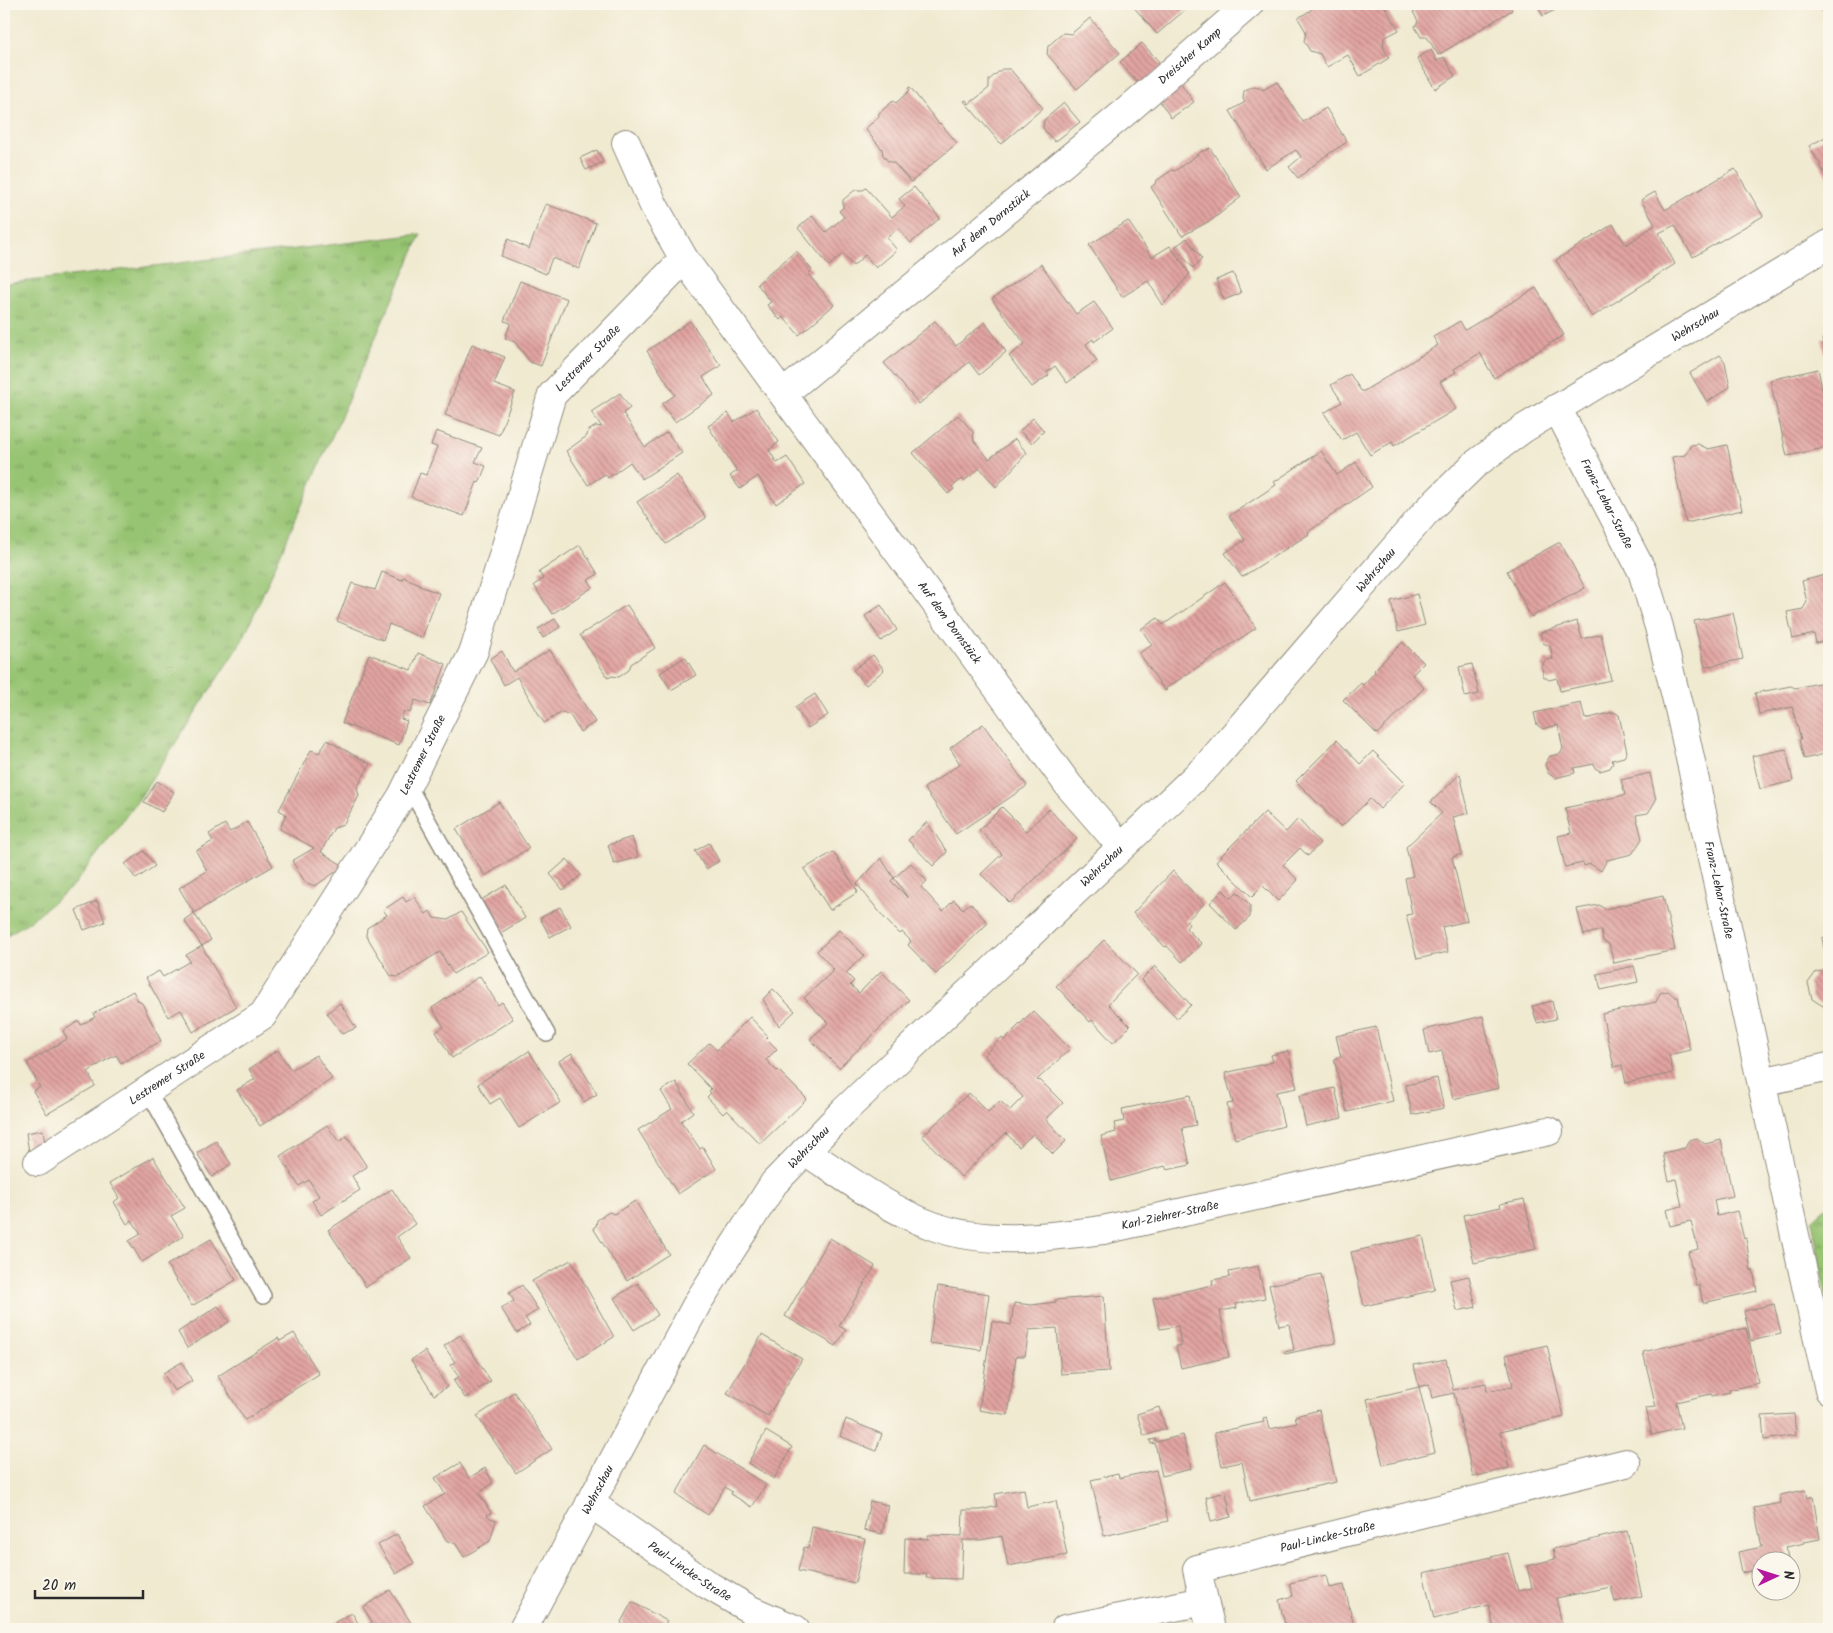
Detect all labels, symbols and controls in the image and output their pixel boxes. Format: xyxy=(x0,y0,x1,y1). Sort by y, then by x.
street label: Dreischer Kamp xyxy=(1154,22,1226,89)
street label: Auf dem Dornstück xyxy=(947,184,1035,262)
street label: Wehrschau xyxy=(1667,303,1723,347)
street label: Lestremer Straße xyxy=(550,320,626,396)
street label: Franz-Lehar-Straße xyxy=(1575,455,1639,553)
street label: Wehrschau xyxy=(1351,543,1401,596)
street label: Auf dem Dornstück xyxy=(913,577,986,668)
street label: Lestremer Straße xyxy=(394,711,451,799)
street label: Franz-Lehar-Straße xyxy=(1699,839,1739,941)
street label: Wehrschau xyxy=(1076,841,1128,891)
street label: Lestremer Straße xyxy=(125,1045,209,1110)
street label: Wehrschau xyxy=(783,1121,834,1173)
street label: Karl-Ziehrer-Straße xyxy=(1119,1195,1221,1235)
street label: Wehrschau xyxy=(577,1461,619,1518)
street label: Paul-Lincke-Straße xyxy=(1278,1516,1378,1558)
street label: Paul-Lincke-Straße xyxy=(644,1537,736,1607)
north arrow xyxy=(1750,1550,1800,1600)
scale bar xyxy=(35,1568,142,1600)
text: N xyxy=(1777,1570,1799,1580)
text: 20 m xyxy=(42,1574,76,1598)

